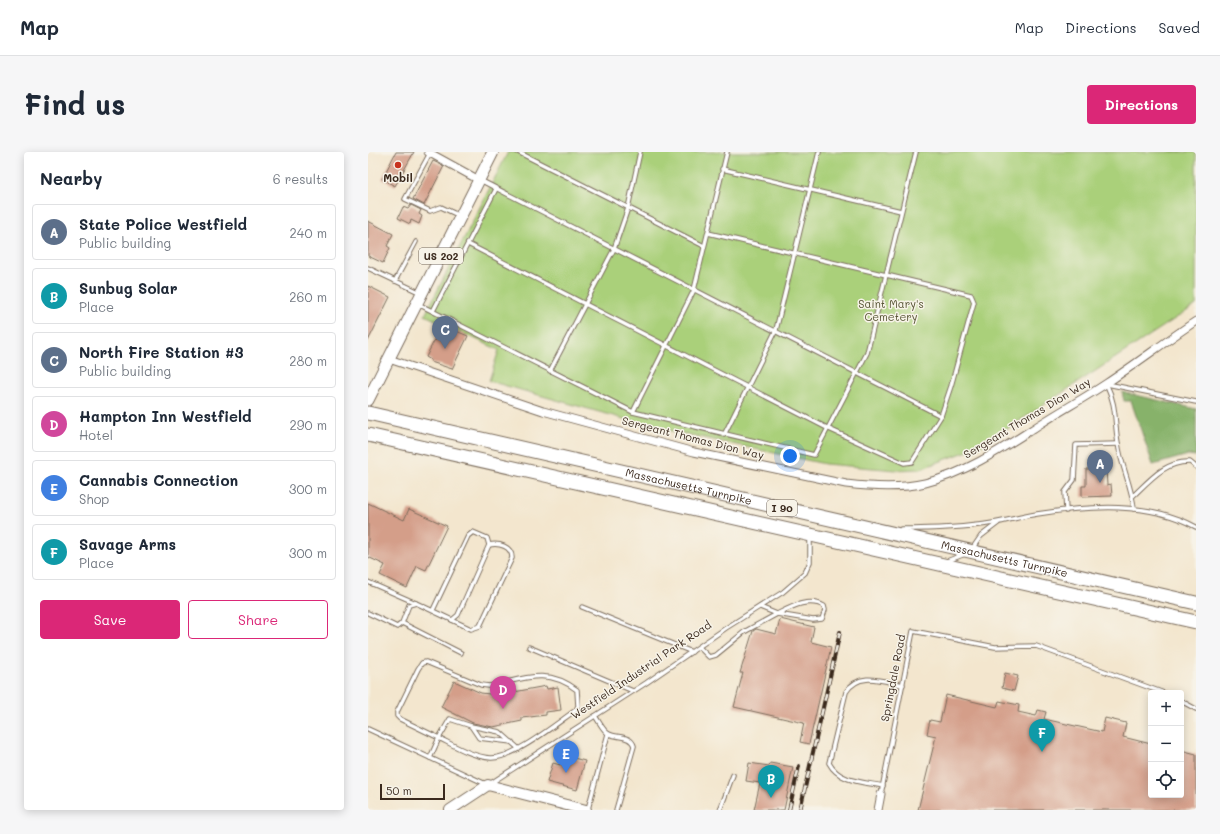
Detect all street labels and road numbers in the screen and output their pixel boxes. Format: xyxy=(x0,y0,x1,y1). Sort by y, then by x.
road number: US 202 xyxy=(419,248,463,264)
street label: Sergeant Thomas Dion Way xyxy=(960,374,1093,462)
street label: Sergeant Thomas Dion Way xyxy=(621,413,766,462)
street label: Massachusetts Turnpike xyxy=(624,464,754,508)
road number: I 90 xyxy=(767,500,797,516)
street label: Massachusetts Turnpike xyxy=(940,537,1069,580)
street label: Westfield Industrial Park Road xyxy=(568,617,714,722)
street label: Springdale Road xyxy=(877,633,908,723)

